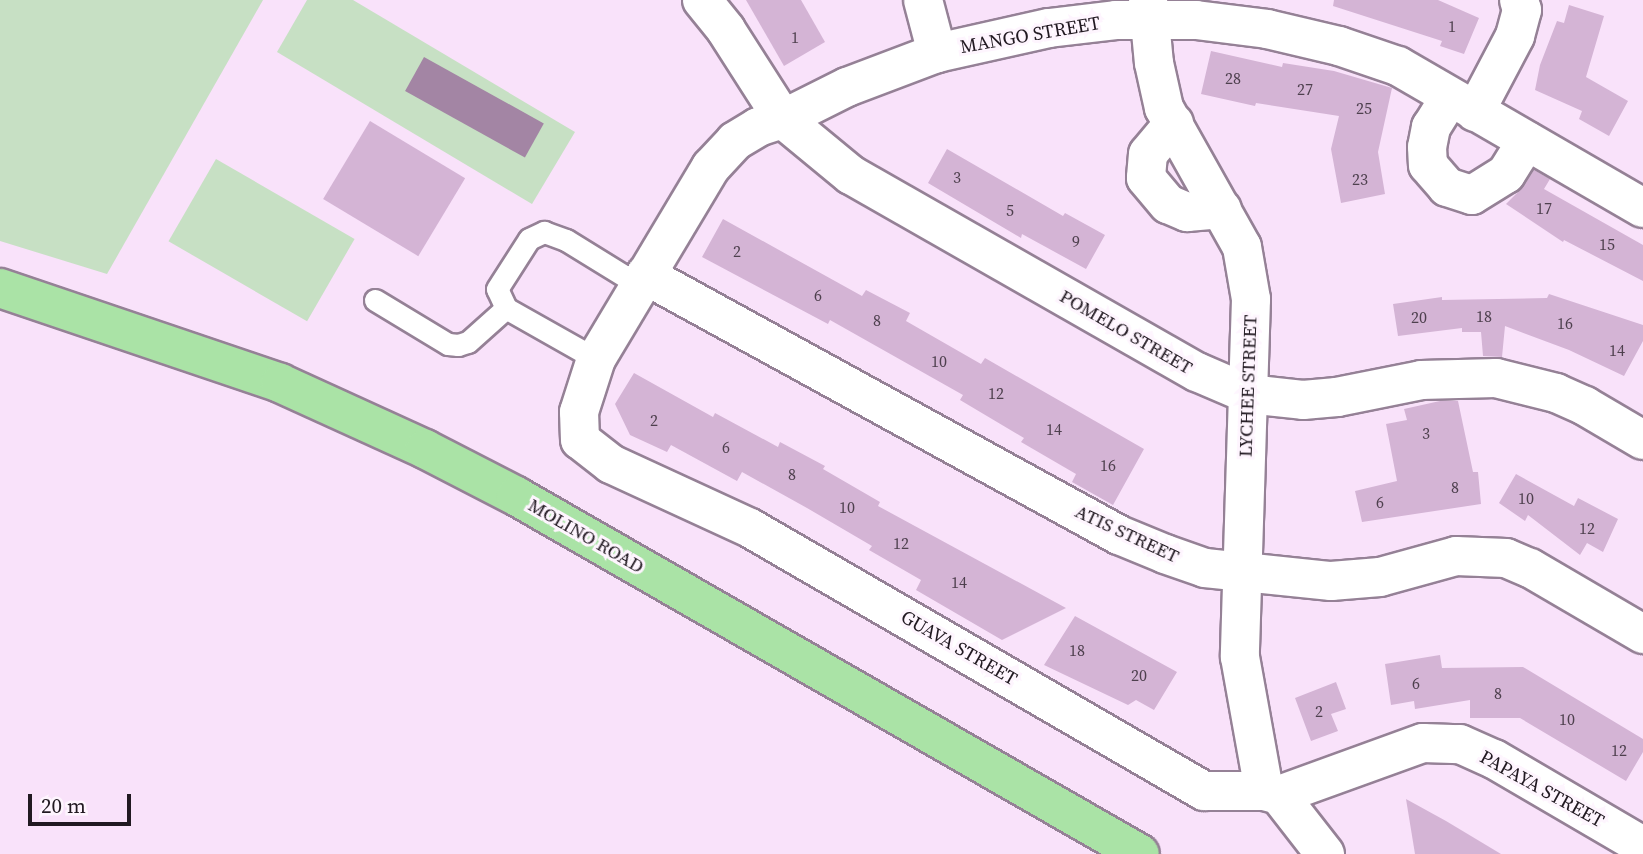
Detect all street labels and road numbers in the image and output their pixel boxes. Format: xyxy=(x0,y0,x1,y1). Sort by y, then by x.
street label: MANGO STREET xyxy=(958,11,1102,59)
street label: POMELO STREET xyxy=(1056,285,1196,379)
street label: LYCHEE STREET xyxy=(1234,314,1262,458)
street label: MOLINO ROAD xyxy=(524,494,648,578)
street label: ATIS STREET xyxy=(1071,500,1183,568)
street label: GUAVA STREET xyxy=(897,605,1021,691)
street label: PAPAYA STREET xyxy=(1476,745,1608,833)

